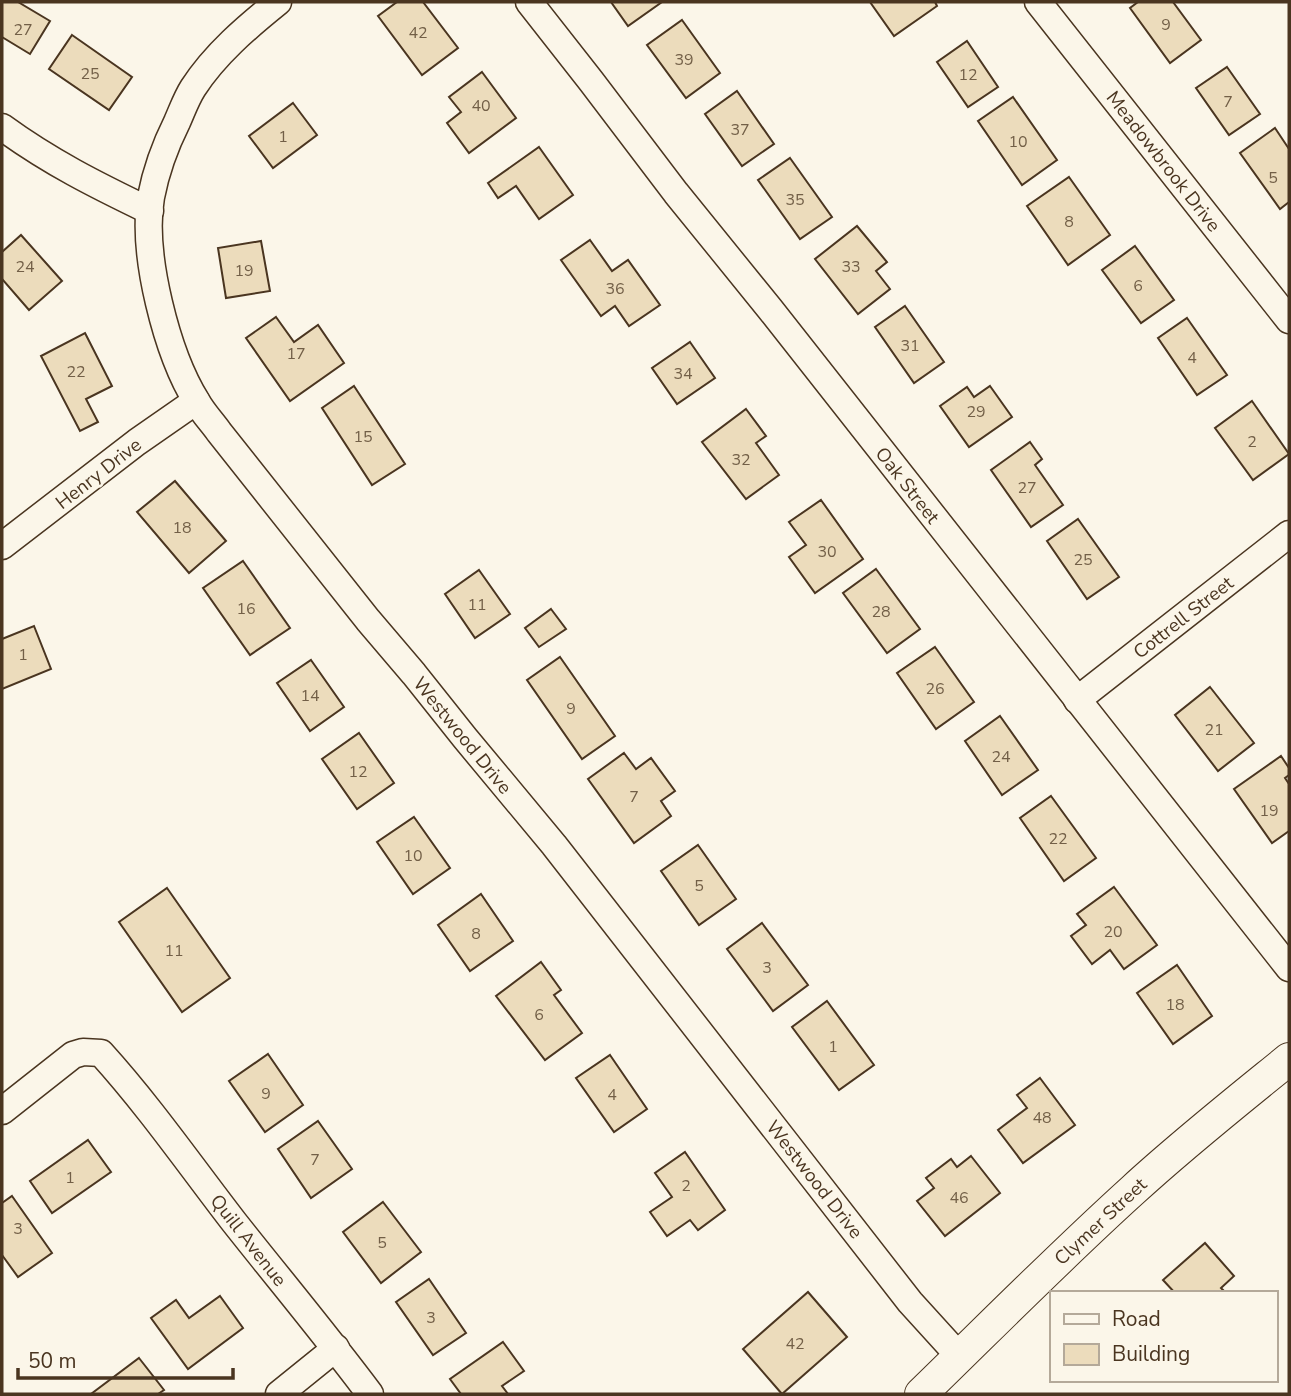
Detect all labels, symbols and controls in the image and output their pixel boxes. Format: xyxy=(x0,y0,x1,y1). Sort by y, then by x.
house number: 9 xyxy=(1161,14,1171,36)
house number: 27 xyxy=(13,19,33,41)
house number: 42 xyxy=(408,22,428,44)
house number: 39 xyxy=(674,49,694,71)
house number: 25 xyxy=(80,63,100,85)
house number: 12 xyxy=(958,64,978,86)
street label: Meadowbrook Drive xyxy=(1100,86,1226,237)
house number: 7 xyxy=(1223,91,1233,113)
house number: 40 xyxy=(471,95,491,117)
house number: 37 xyxy=(730,119,750,141)
house number: 1 xyxy=(278,126,288,148)
house number: 10 xyxy=(1008,131,1028,153)
house number: 5 xyxy=(1268,167,1278,189)
house number: 35 xyxy=(785,189,805,211)
house number: 8 xyxy=(1064,211,1074,233)
house number: 24 xyxy=(15,256,35,278)
house number: 33 xyxy=(841,256,861,278)
house number: 19 xyxy=(234,260,254,282)
house number: 6 xyxy=(1133,275,1143,297)
house number: 36 xyxy=(605,278,625,300)
house number: 31 xyxy=(900,335,920,357)
house number: 17 xyxy=(286,343,306,365)
house number: 4 xyxy=(1187,347,1197,369)
house number: 22 xyxy=(66,361,86,383)
house number: 34 xyxy=(673,363,693,385)
house number: 29 xyxy=(966,401,986,423)
house number: 15 xyxy=(353,426,373,448)
house number: 2 xyxy=(1247,431,1257,453)
street label: Henry Drive xyxy=(50,432,147,516)
street label: Oak Street xyxy=(869,442,946,530)
house number: 32 xyxy=(731,449,751,471)
house number: 27 xyxy=(1017,477,1037,499)
house number: 18 xyxy=(172,517,192,539)
house number: 30 xyxy=(817,541,837,563)
house number: 25 xyxy=(1073,549,1093,571)
street label: Cottrell Street xyxy=(1128,570,1239,665)
house number: 11 xyxy=(467,594,487,616)
house number: 16 xyxy=(236,598,256,620)
house number: 28 xyxy=(871,601,891,623)
house number: 1 xyxy=(18,644,28,666)
street label: Westwood Drive xyxy=(407,672,518,800)
house number: 26 xyxy=(925,678,945,700)
house number: 14 xyxy=(300,685,320,707)
house number: 9 xyxy=(566,698,576,720)
house number: 21 xyxy=(1204,719,1224,741)
house number: 24 xyxy=(991,746,1011,768)
house number: 12 xyxy=(348,761,368,783)
house number: 7 xyxy=(629,786,639,808)
house number: 19 xyxy=(1259,800,1279,822)
house number: 22 xyxy=(1048,828,1068,850)
house number: 10 xyxy=(403,845,423,867)
house number: 5 xyxy=(694,875,704,897)
house number: 20 xyxy=(1103,921,1123,943)
house number: 8 xyxy=(471,923,481,945)
house number: 11 xyxy=(164,940,184,962)
house number: 3 xyxy=(762,957,772,979)
house number: 18 xyxy=(1165,994,1185,1016)
house number: 6 xyxy=(534,1004,544,1026)
house number: 1 xyxy=(828,1036,838,1058)
house number: 9 xyxy=(261,1083,271,1105)
house number: 4 xyxy=(607,1084,617,1106)
house number: 48 xyxy=(1032,1107,1052,1129)
street label: Westwood Drive xyxy=(760,1115,869,1244)
house number: 7 xyxy=(310,1149,320,1171)
house number: 1 xyxy=(65,1167,75,1189)
street label: Clymer Street xyxy=(1049,1172,1153,1271)
house number: 2 xyxy=(681,1175,691,1197)
house number: 46 xyxy=(949,1187,969,1209)
street label: Quill Avenue xyxy=(204,1189,292,1292)
house number: 3 xyxy=(13,1218,23,1240)
house number: 5 xyxy=(377,1232,387,1254)
legend xyxy=(1050,1291,1277,1382)
text: Road xyxy=(1112,1305,1161,1333)
house number: 3 xyxy=(426,1307,436,1329)
house number: 42 xyxy=(785,1333,805,1355)
scale bar xyxy=(18,1336,233,1380)
text: Building xyxy=(1112,1340,1190,1368)
text: 50 m xyxy=(28,1347,77,1375)

